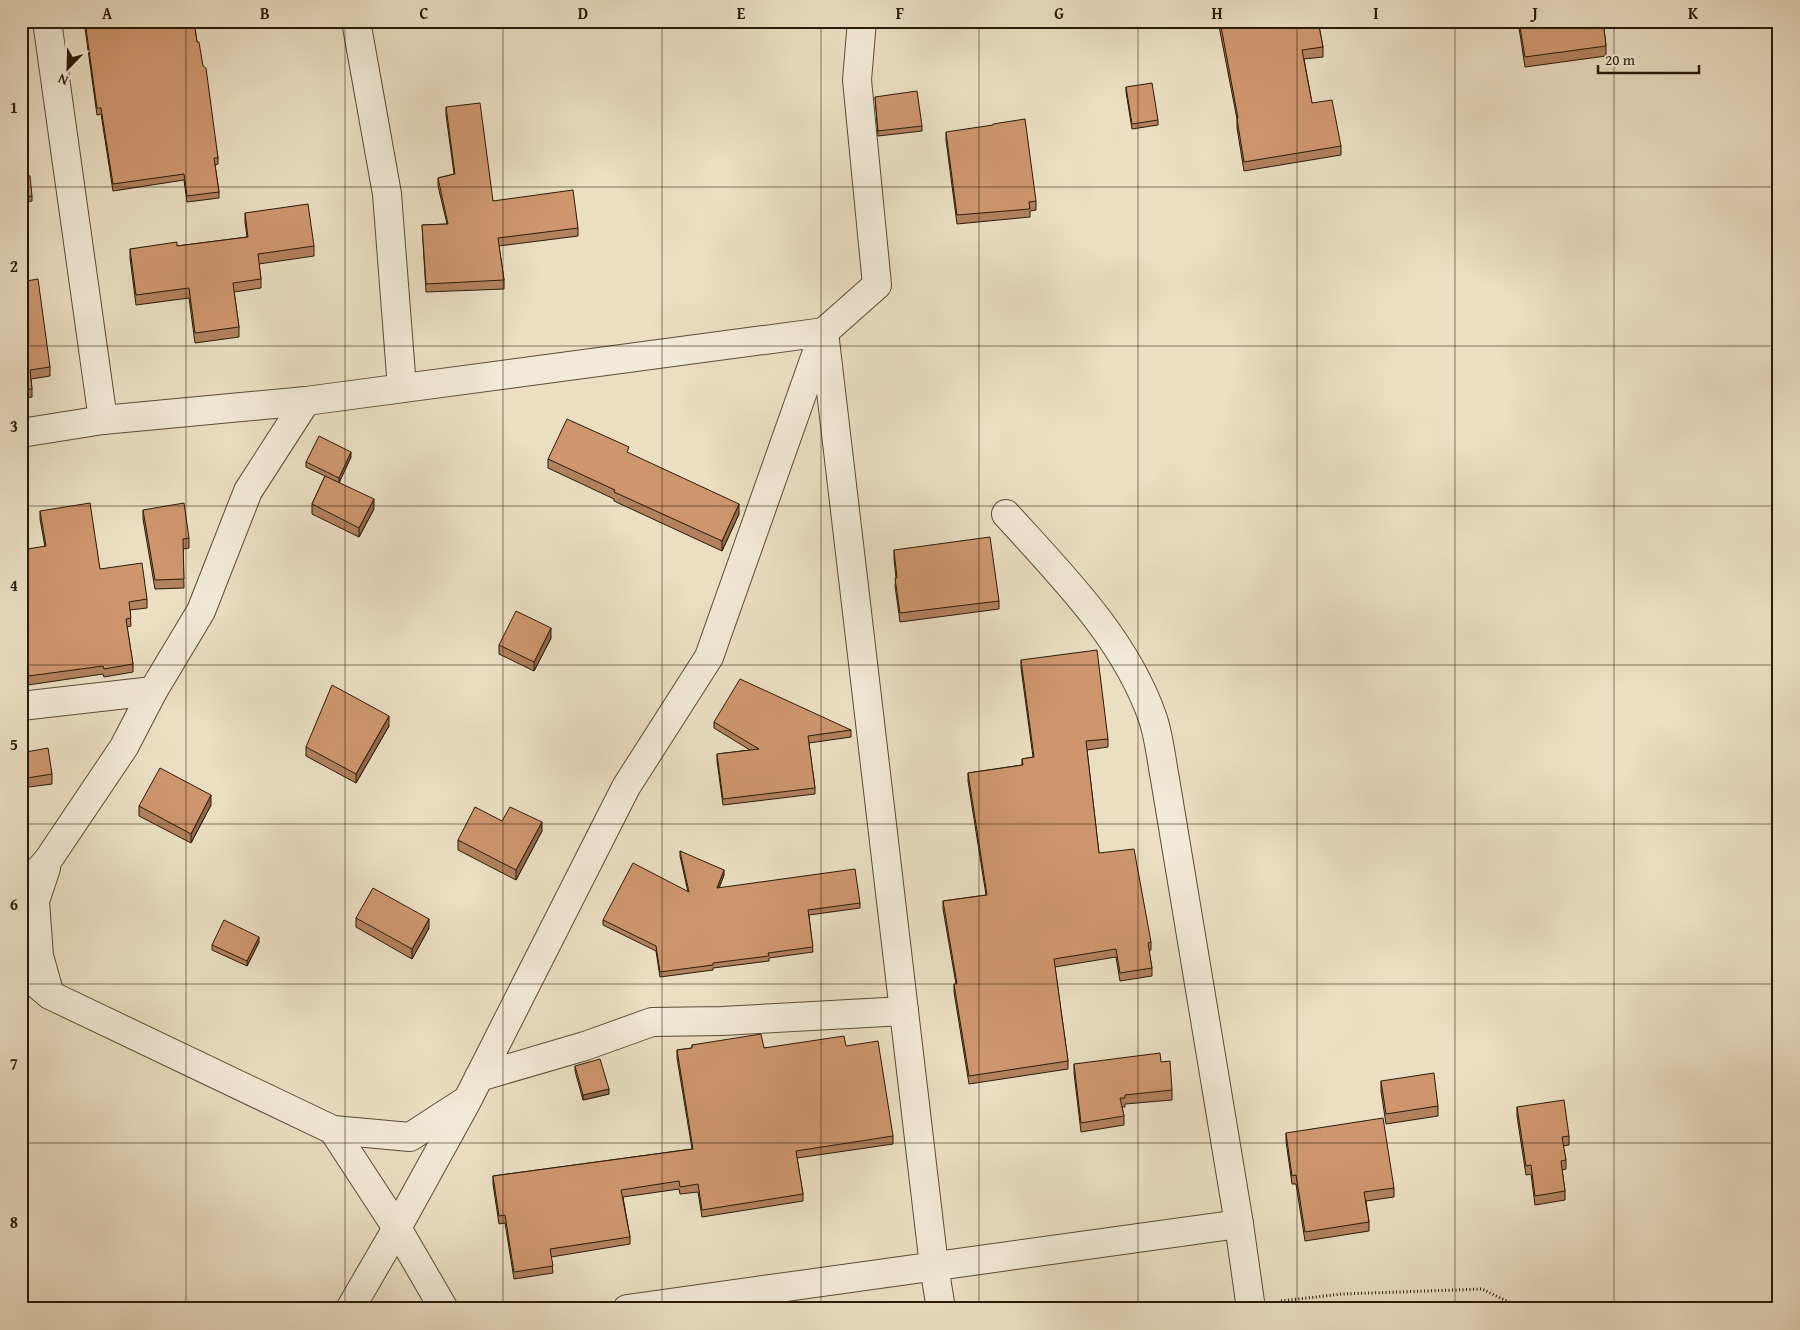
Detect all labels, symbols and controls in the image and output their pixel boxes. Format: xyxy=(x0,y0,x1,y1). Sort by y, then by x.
text: A xyxy=(102,1,113,25)
text: B xyxy=(260,1,270,25)
text: C xyxy=(419,1,429,25)
text: D xyxy=(578,1,588,25)
text: E xyxy=(737,1,746,25)
text: F xyxy=(896,1,904,25)
text: G xyxy=(1054,1,1064,25)
text: H xyxy=(1211,1,1223,25)
text: I xyxy=(1373,1,1379,25)
text: J xyxy=(1529,1,1538,25)
text: K xyxy=(1688,1,1699,25)
north arrow xyxy=(42,42,92,92)
scale bar xyxy=(1598,42,1699,74)
text: 20 m xyxy=(1605,49,1636,70)
text: N xyxy=(54,69,71,91)
text: 1 xyxy=(10,95,18,119)
text: 2 xyxy=(10,254,18,278)
text: 3 xyxy=(10,414,18,438)
text: 4 xyxy=(10,573,18,597)
text: 5 xyxy=(10,732,18,756)
text: 6 xyxy=(10,892,18,916)
text: 7 xyxy=(10,1051,18,1075)
text: 8 xyxy=(10,1210,18,1234)

